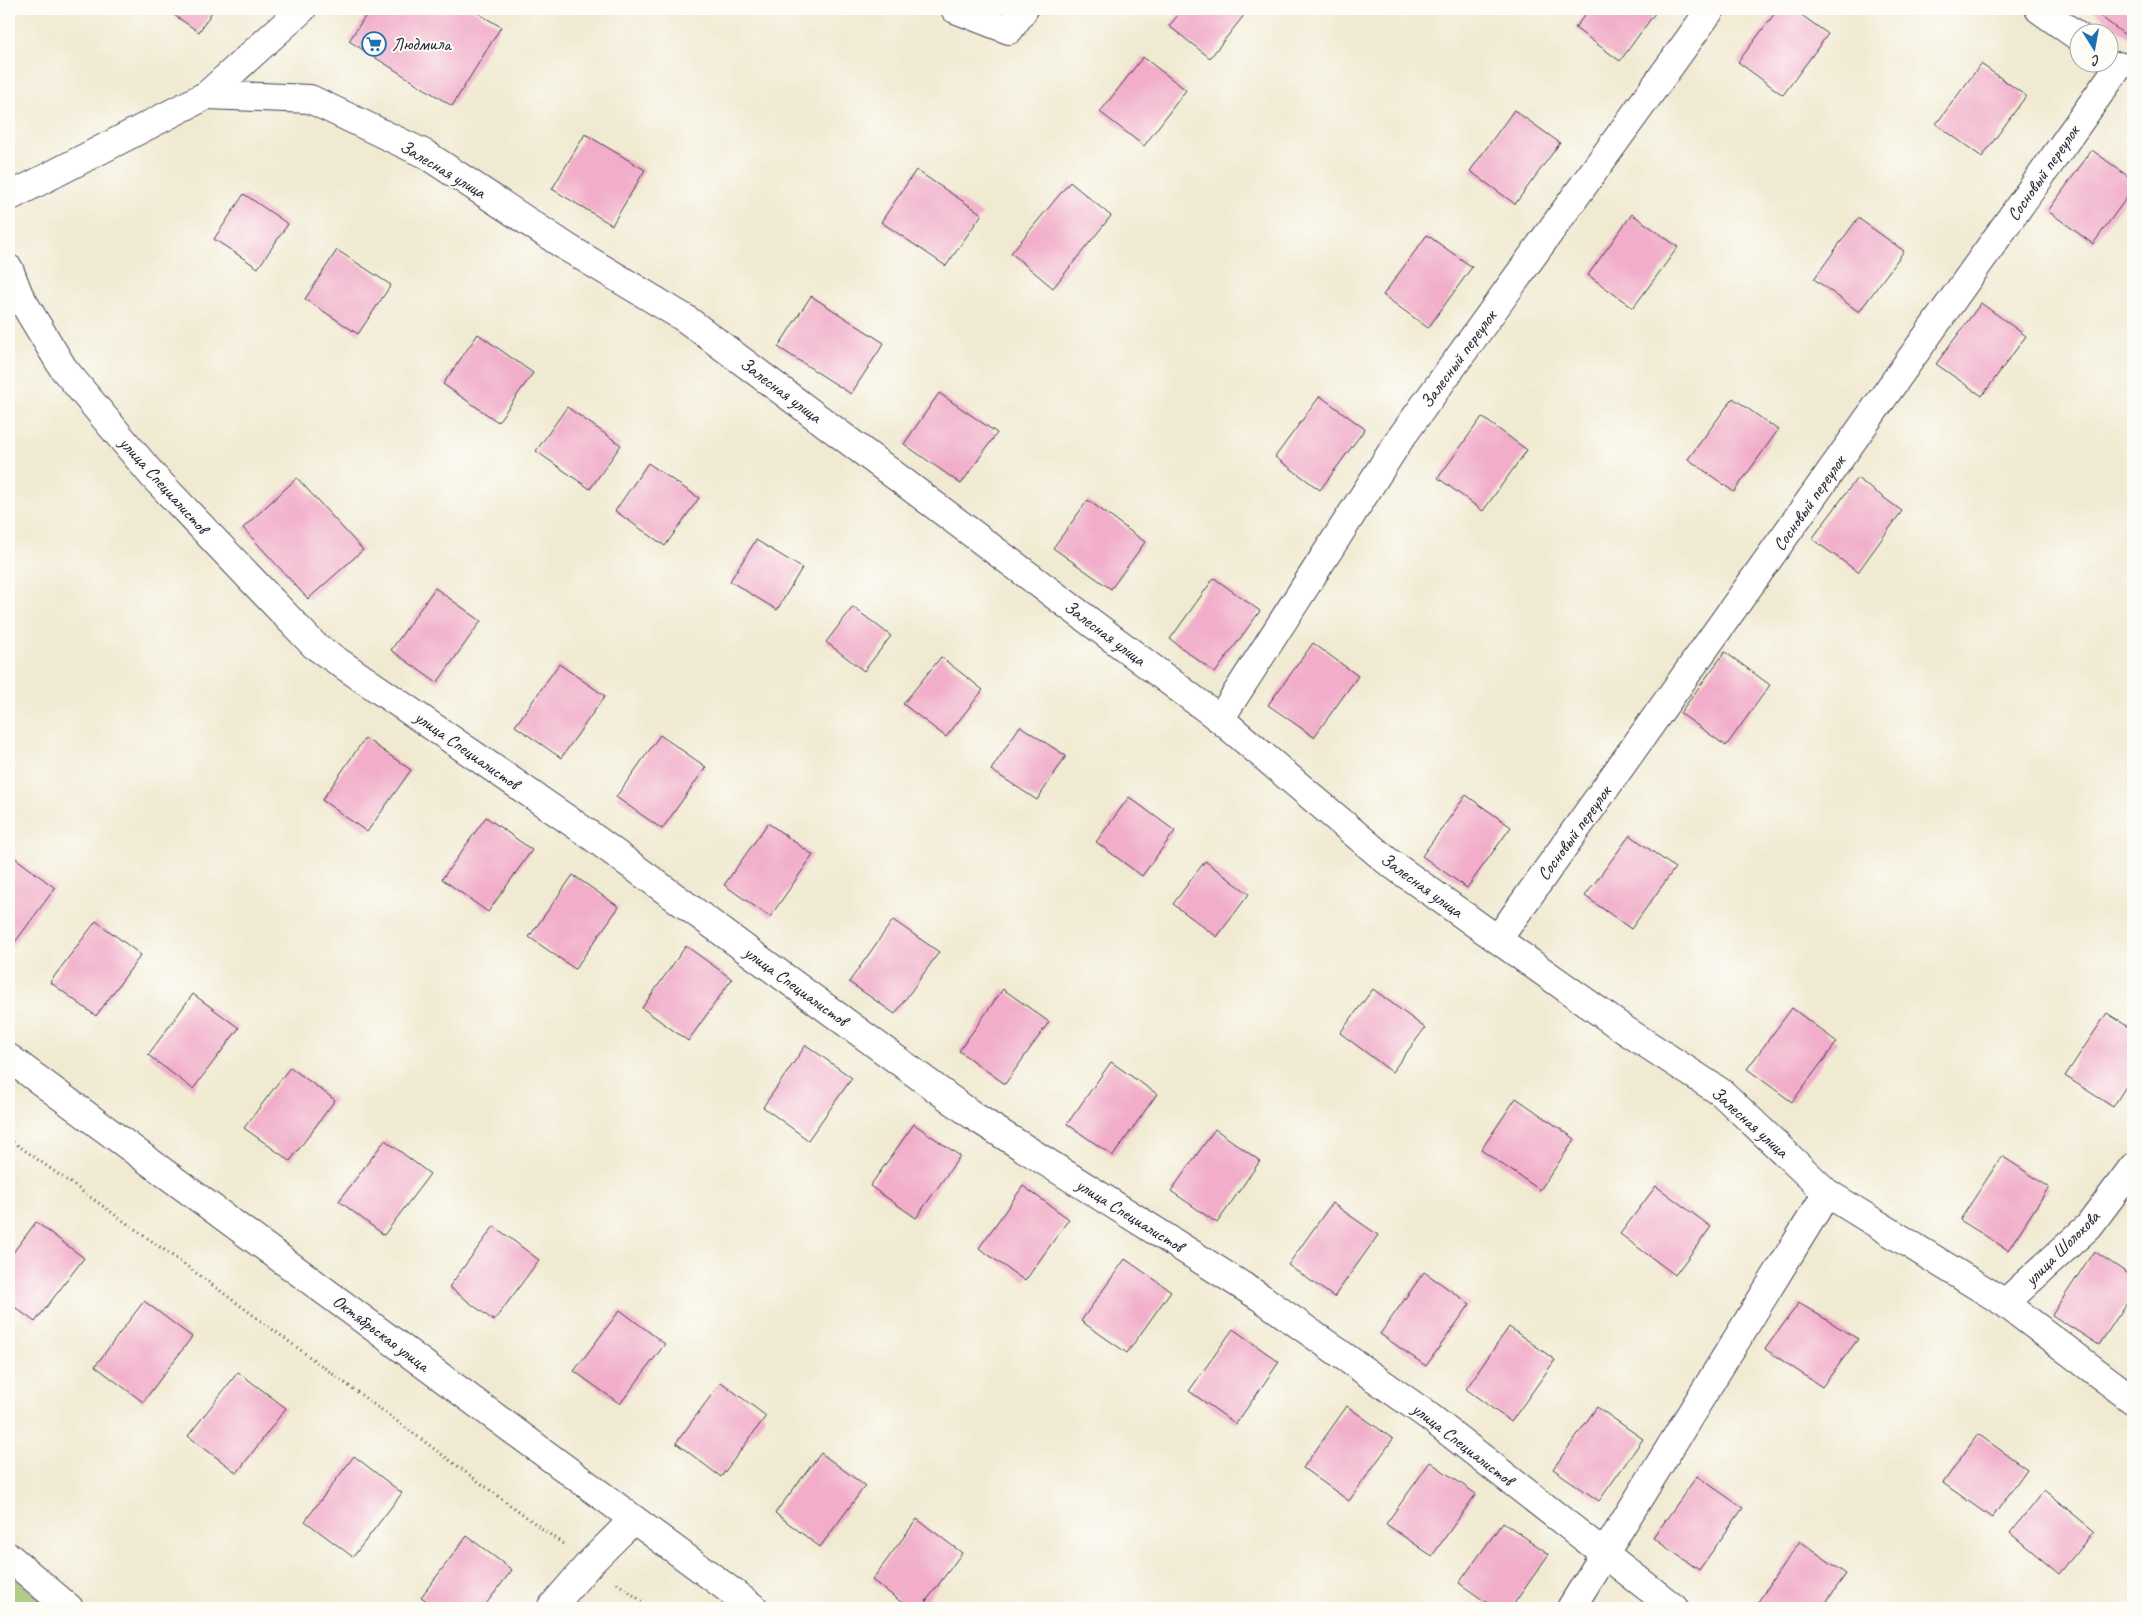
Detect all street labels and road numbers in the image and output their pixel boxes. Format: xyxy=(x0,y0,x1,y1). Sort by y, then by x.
street label: Сосновый переулок xyxy=(2002,119,2085,225)
street label: Залесная улица xyxy=(396,135,491,204)
street label: Залесный переулок xyxy=(1415,304,1502,412)
street label: Залесная улица xyxy=(736,352,827,428)
street label: улица Специалистов xyxy=(114,431,215,540)
street label: Сосновый переулок xyxy=(1768,449,1851,555)
street label: Залесная улица xyxy=(1060,595,1151,671)
street label: улица Специалистов xyxy=(410,705,526,796)
street label: Сосновый переулок xyxy=(1532,780,1617,885)
street label: Залесная улица xyxy=(1377,848,1468,923)
street label: улица Специалистов xyxy=(739,941,854,1033)
street label: Залесная улица xyxy=(1707,1082,1794,1163)
street label: улица Специалистов xyxy=(1071,1173,1190,1258)
street label: улица Шолохова xyxy=(2019,1205,2105,1291)
street label: Октябрьская улица xyxy=(328,1290,435,1377)
street label: улица Специалистов xyxy=(1407,1397,1520,1492)

